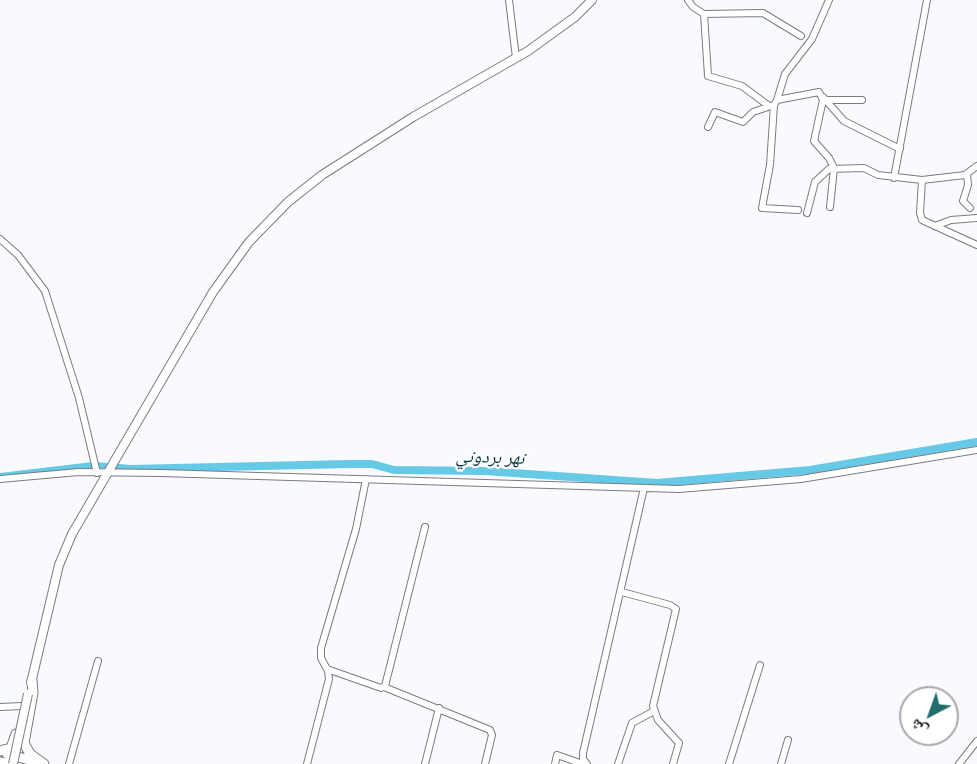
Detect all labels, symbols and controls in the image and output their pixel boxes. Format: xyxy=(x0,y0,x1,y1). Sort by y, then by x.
water label: نهر بردوني xyxy=(455,446,525,470)
north arrow xyxy=(899,686,959,746)
text: ش xyxy=(905,714,932,742)

